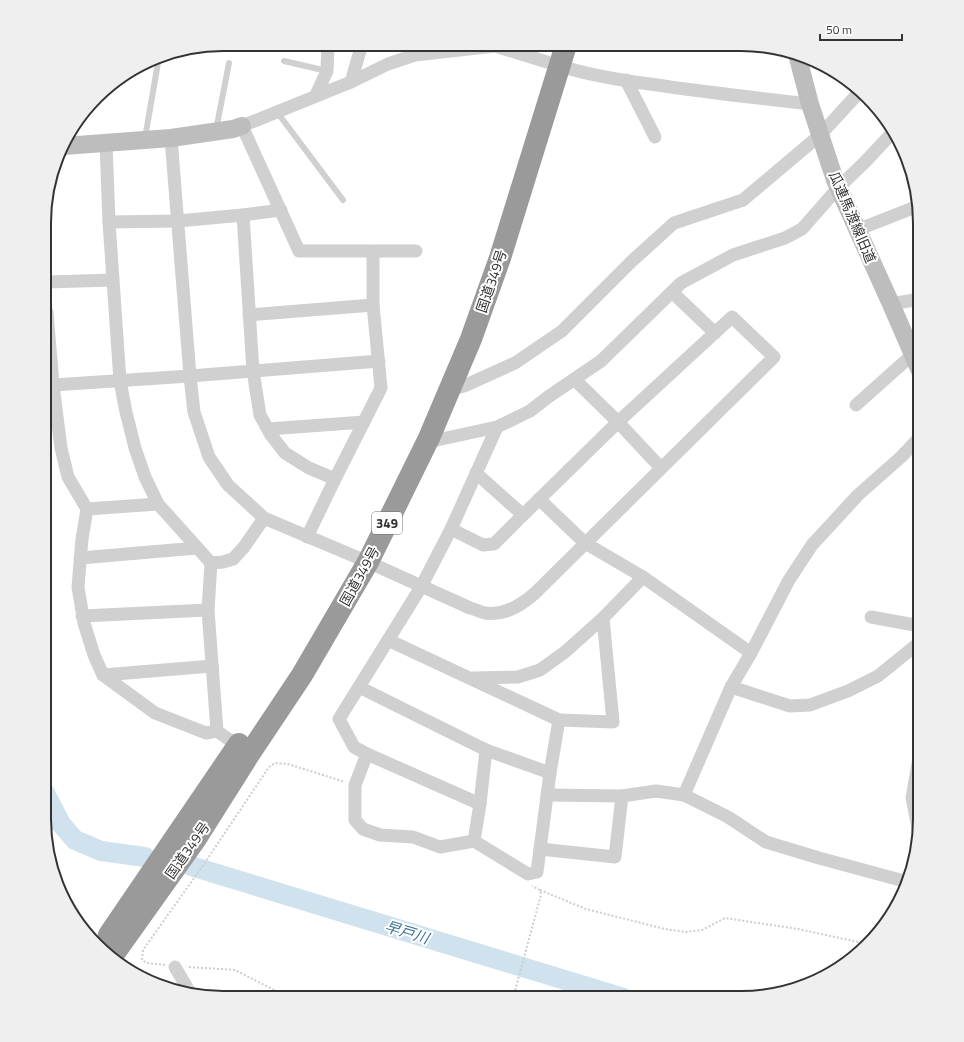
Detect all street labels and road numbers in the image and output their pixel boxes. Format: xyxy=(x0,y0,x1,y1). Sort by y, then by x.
street label: 瓜連馬渡線旧道 xyxy=(824,168,882,266)
street label: 国道349号 xyxy=(470,247,512,315)
road number: 349 xyxy=(372,512,402,534)
street label: 国道349号 xyxy=(334,542,384,610)
street label: 国道349号 xyxy=(160,817,214,883)

